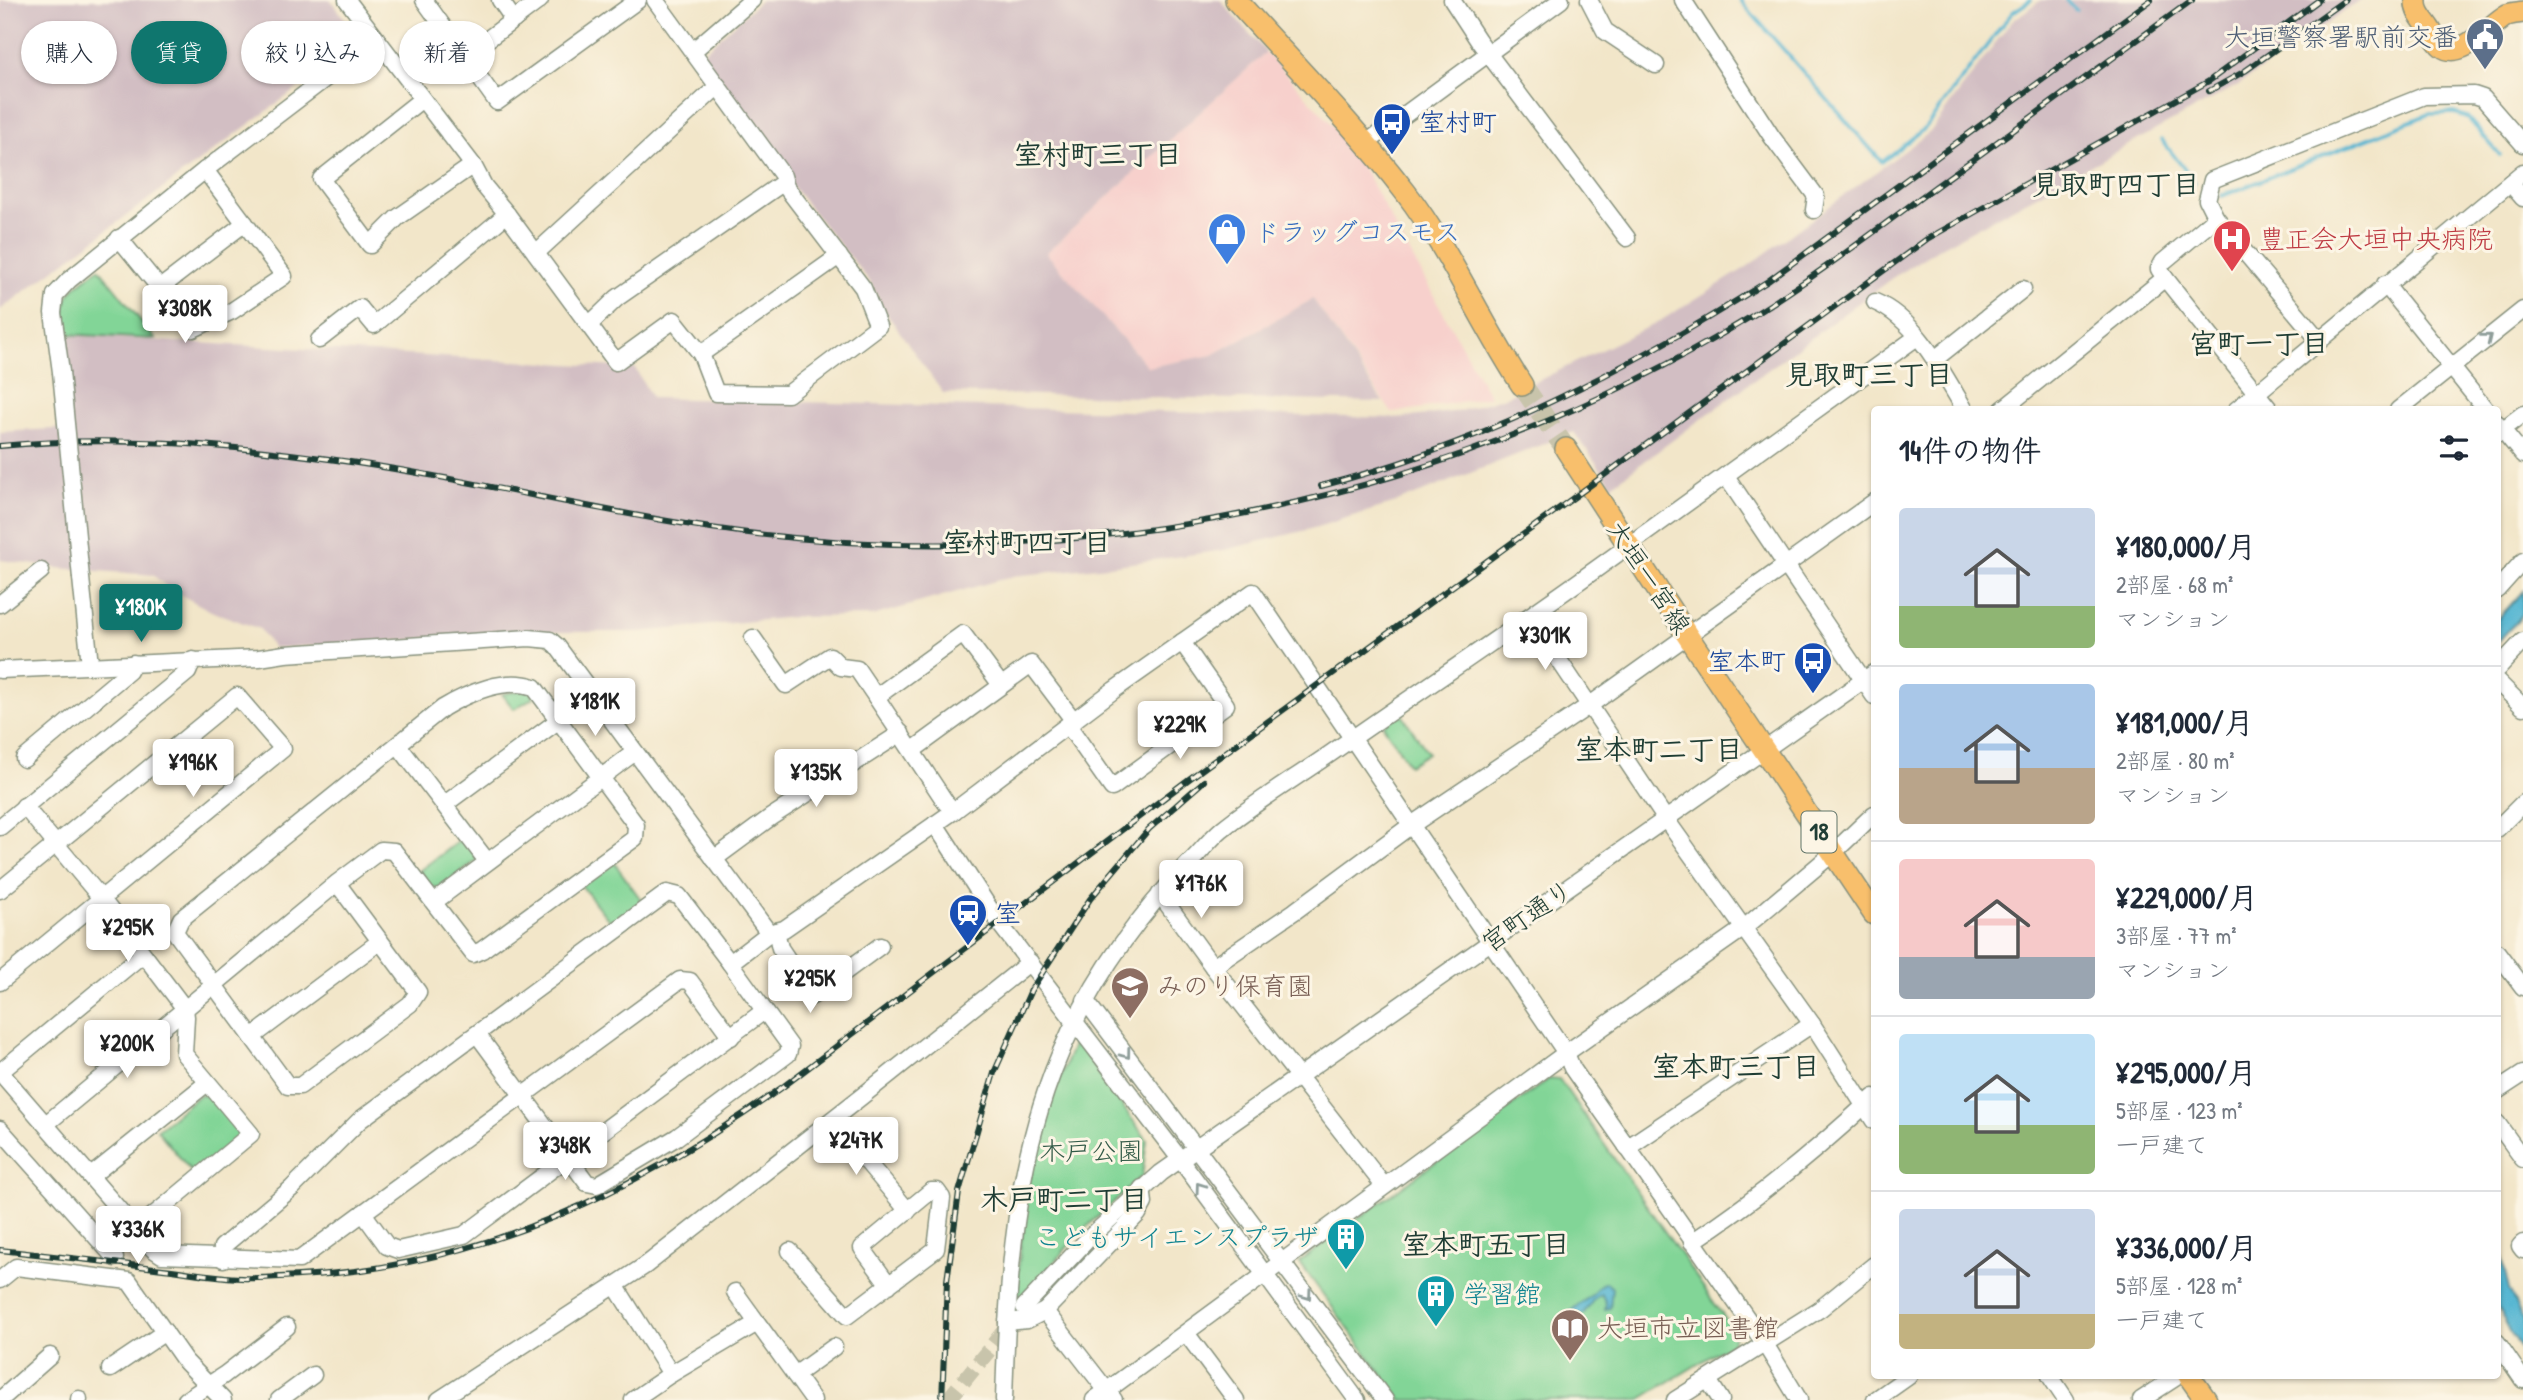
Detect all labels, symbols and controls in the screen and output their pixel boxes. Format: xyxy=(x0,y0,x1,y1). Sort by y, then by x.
public building icon: 大垣警察署駅前交番 xyxy=(2464,16,2506,71)
place label: 大垣警察署駅前交番 xyxy=(2224,19,2458,54)
chip: 購入 xyxy=(21,21,117,84)
chip: 賃貸 xyxy=(131,21,227,84)
chip: 絞り込み xyxy=(241,21,385,84)
chip: 新着 xyxy=(399,21,495,84)
bus stop icon: 室村町 xyxy=(1371,101,1413,156)
place label: 室村町 xyxy=(1419,104,1497,139)
district label: 室村町三丁目 xyxy=(1014,135,1182,173)
district label: 見取町四丁目 xyxy=(2032,165,2200,203)
shop icon: ドラッグコスモス xyxy=(1206,211,1248,266)
place label: ドラッグコスモス xyxy=(1254,214,1460,249)
hospital icon: 豊正会大垣中央病院 xyxy=(2211,218,2253,273)
place label: 豊正会大垣中央病院 xyxy=(2259,221,2493,256)
pin: ¥308K xyxy=(136,286,234,345)
text: ¥308K xyxy=(158,292,212,323)
district label: 宮町一丁目 xyxy=(2189,324,2329,362)
one-way arrow xyxy=(2480,334,2492,347)
district label: 見取町三丁目 xyxy=(1785,355,1953,393)
icon: filters xyxy=(2435,429,2473,467)
text: 14件の物件 xyxy=(1899,430,2041,470)
street label: 大垣一宮線 xyxy=(1599,513,1700,641)
district label: 室村町四丁目 xyxy=(943,523,1111,561)
text: ¥180,000/月 xyxy=(2116,526,2256,566)
icon: home xyxy=(1955,536,2039,620)
text: 2部屋 · 68 m² xyxy=(2116,569,2233,600)
pin: ¥180K xyxy=(92,584,190,644)
text: ¥180K xyxy=(115,591,167,622)
text: マンション xyxy=(2116,603,2230,634)
pin: ¥301K xyxy=(1496,612,1594,672)
text: ¥301K xyxy=(1519,619,1571,650)
bus stop icon: 室本町 xyxy=(1792,640,1834,695)
place label: 室本町 xyxy=(1708,643,1786,678)
pin: ¥181K xyxy=(546,678,644,738)
text: ¥181K xyxy=(570,685,620,716)
pin: ¥229K xyxy=(1131,702,1229,761)
text: ¥181,000/月 xyxy=(2116,702,2254,742)
text: ¥229K xyxy=(1154,708,1206,739)
icon: home xyxy=(1955,712,2039,796)
district label: 室本町二丁目 xyxy=(1575,730,1743,768)
pin: ¥196K xyxy=(144,740,242,799)
text: 2部屋 · 80 m² xyxy=(2116,745,2234,776)
text: ¥196K xyxy=(169,746,217,777)
pin: ¥135K xyxy=(767,750,865,809)
text: ¥135K xyxy=(790,756,842,787)
text: マンション xyxy=(2116,779,2230,810)
road number: 18 xyxy=(1801,812,1836,852)
pin: ¥176K xyxy=(1152,860,1250,920)
text: ¥176K xyxy=(1175,867,1227,898)
street label: 宮町通り xyxy=(1474,871,1579,960)
text: ¥229,000/月 xyxy=(2116,877,2258,917)
icon: home xyxy=(1955,887,2039,971)
station icon: 室 xyxy=(947,892,989,947)
place label: 室 xyxy=(995,895,1021,930)
pin: ¥295K xyxy=(79,904,177,964)
text: ¥295K xyxy=(102,911,154,942)
text: 3部屋 · 77 m² xyxy=(2116,920,2236,951)
text: マンション xyxy=(2116,954,2230,985)
pin: ¥295K xyxy=(761,956,859,1015)
text: ¥295K xyxy=(784,962,836,993)
school or university icon: みのり保育園 xyxy=(1109,965,1151,1020)
place label: みのり保育園 xyxy=(1157,968,1313,1003)
pin: ¥200K xyxy=(78,1020,176,1080)
text: ¥200K xyxy=(100,1027,154,1058)
one-way arrow xyxy=(1118,1047,1131,1059)
district label: 室本町三丁目 xyxy=(1652,1047,1820,1085)
text: ¥295,000/月 xyxy=(2116,1052,2257,1092)
icon: home xyxy=(1955,1062,2039,1146)
text: 5部屋 · 123 m² xyxy=(2116,1095,2243,1126)
pin: ¥247K xyxy=(807,1118,905,1177)
pin: ¥348K xyxy=(516,1122,614,1182)
text: ¥247K xyxy=(829,1124,883,1155)
text: ¥348K xyxy=(539,1129,591,1160)
text: 一戸建て xyxy=(2116,1129,2208,1160)
park label: 木戸公園 xyxy=(1039,1133,1143,1168)
district label: 木戸町二丁目 xyxy=(980,1180,1148,1218)
one-way arrow xyxy=(1196,1182,1208,1195)
pin: ¥336K xyxy=(89,1206,187,1266)
text: ¥336K xyxy=(112,1213,164,1244)
building icon: こどもサイエンスプラザ xyxy=(1325,1216,1367,1271)
place label: こどもサイエンスプラザ xyxy=(1035,1219,1319,1254)
district label: 室本町五丁目 xyxy=(1402,1225,1570,1263)
text: ¥336,000/月 xyxy=(2116,1227,2258,1267)
icon: home xyxy=(1955,1237,2039,1321)
text: 5部屋 · 128 m² xyxy=(2116,1270,2242,1301)
building icon: 学習館 xyxy=(1415,1273,1457,1328)
place label: 学習館 xyxy=(1463,1276,1541,1311)
one-way arrow xyxy=(1299,1287,1312,1300)
text: 一戸建て xyxy=(2116,1304,2208,1335)
library icon: 大垣市立図書館 xyxy=(1549,1307,1591,1362)
place label: 大垣市立図書館 xyxy=(1597,1310,1779,1345)

